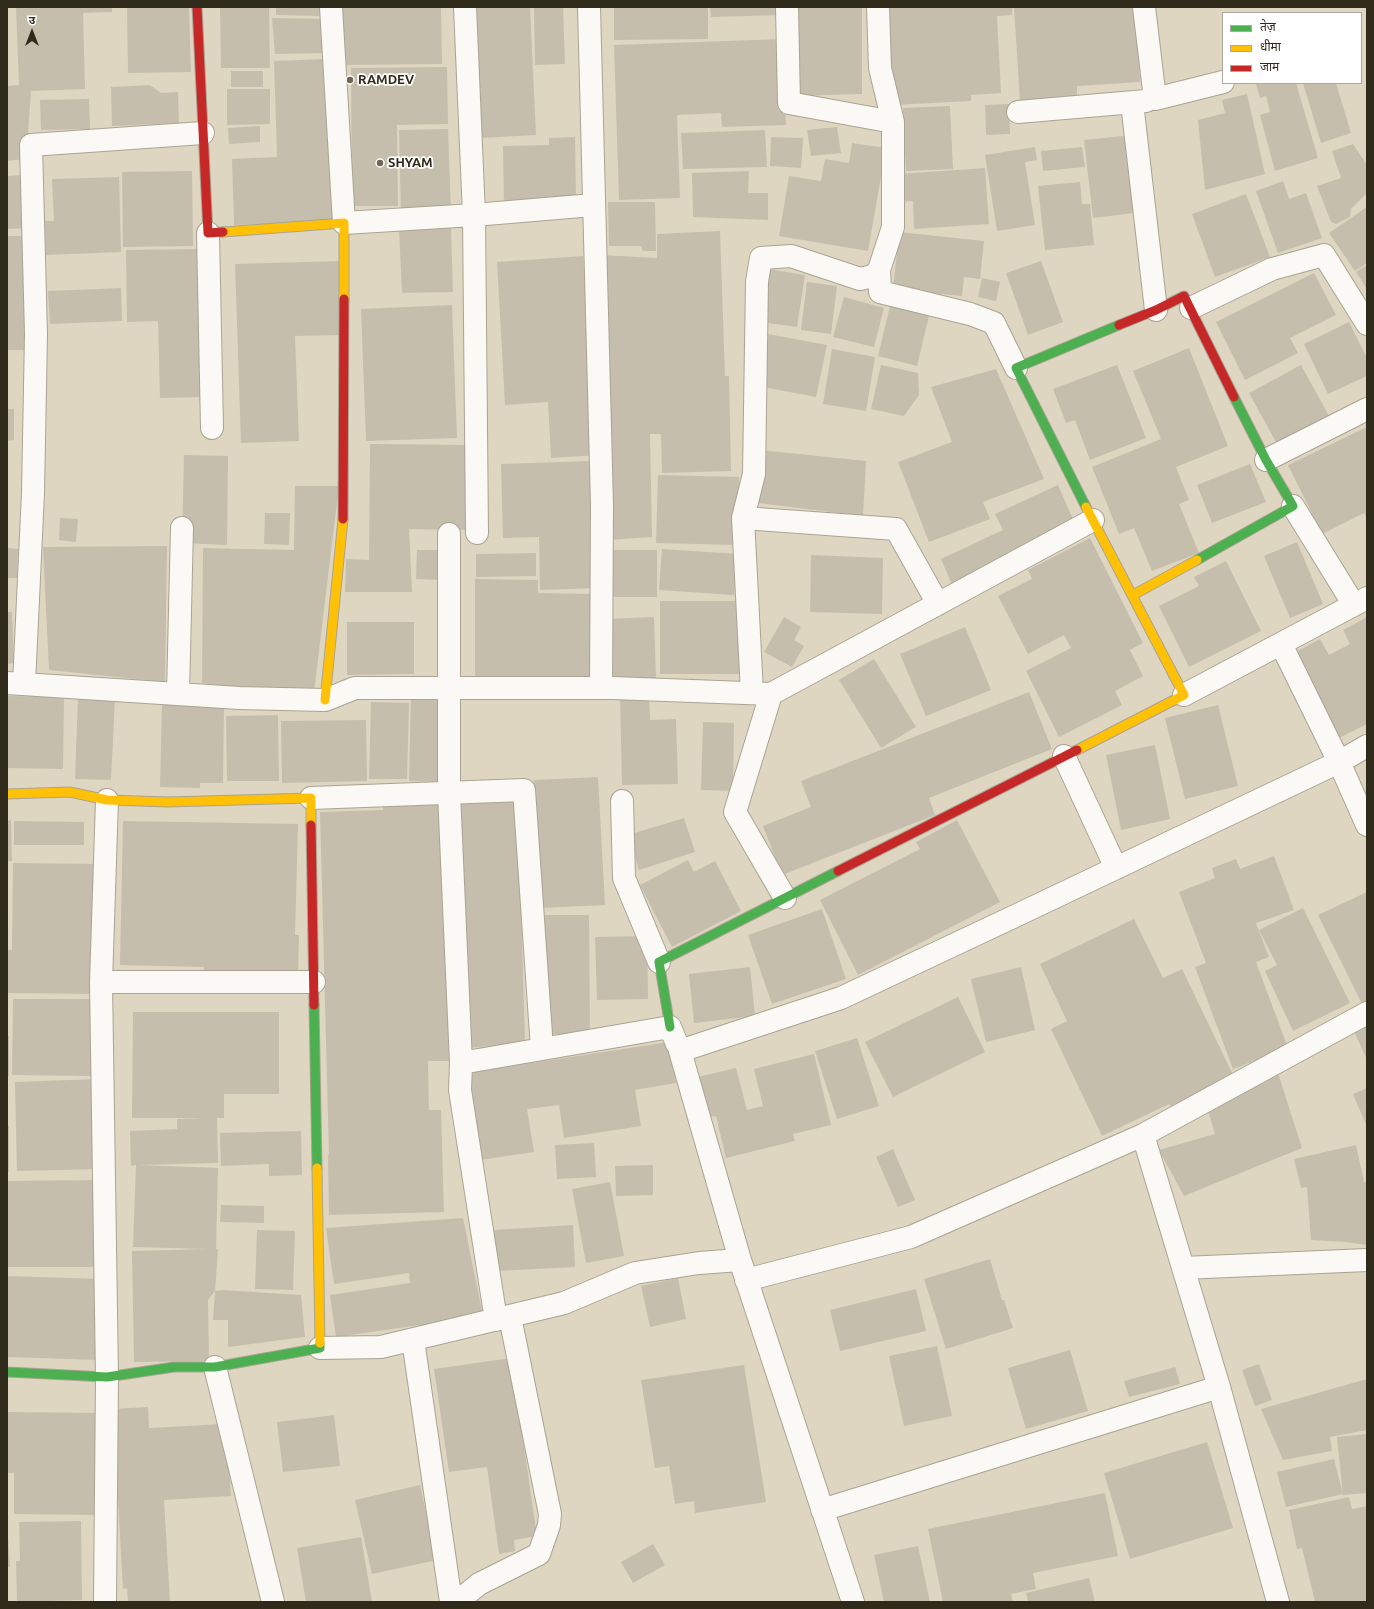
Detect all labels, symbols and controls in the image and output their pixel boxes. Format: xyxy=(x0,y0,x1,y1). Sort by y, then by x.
north arrow xyxy=(12,12,52,52)
legend xyxy=(1222,12,1362,84)
text: उ xyxy=(29,14,35,26)
text: तेज़ xyxy=(1260,20,1276,33)
text: धीमा xyxy=(1260,40,1281,53)
text: जाम xyxy=(1260,60,1279,73)
place label: RAMDEV xyxy=(358,72,414,88)
marker: RAMDEV xyxy=(345,75,355,85)
place label: SHYAM xyxy=(388,155,433,171)
marker: SHYAM xyxy=(375,158,385,168)

